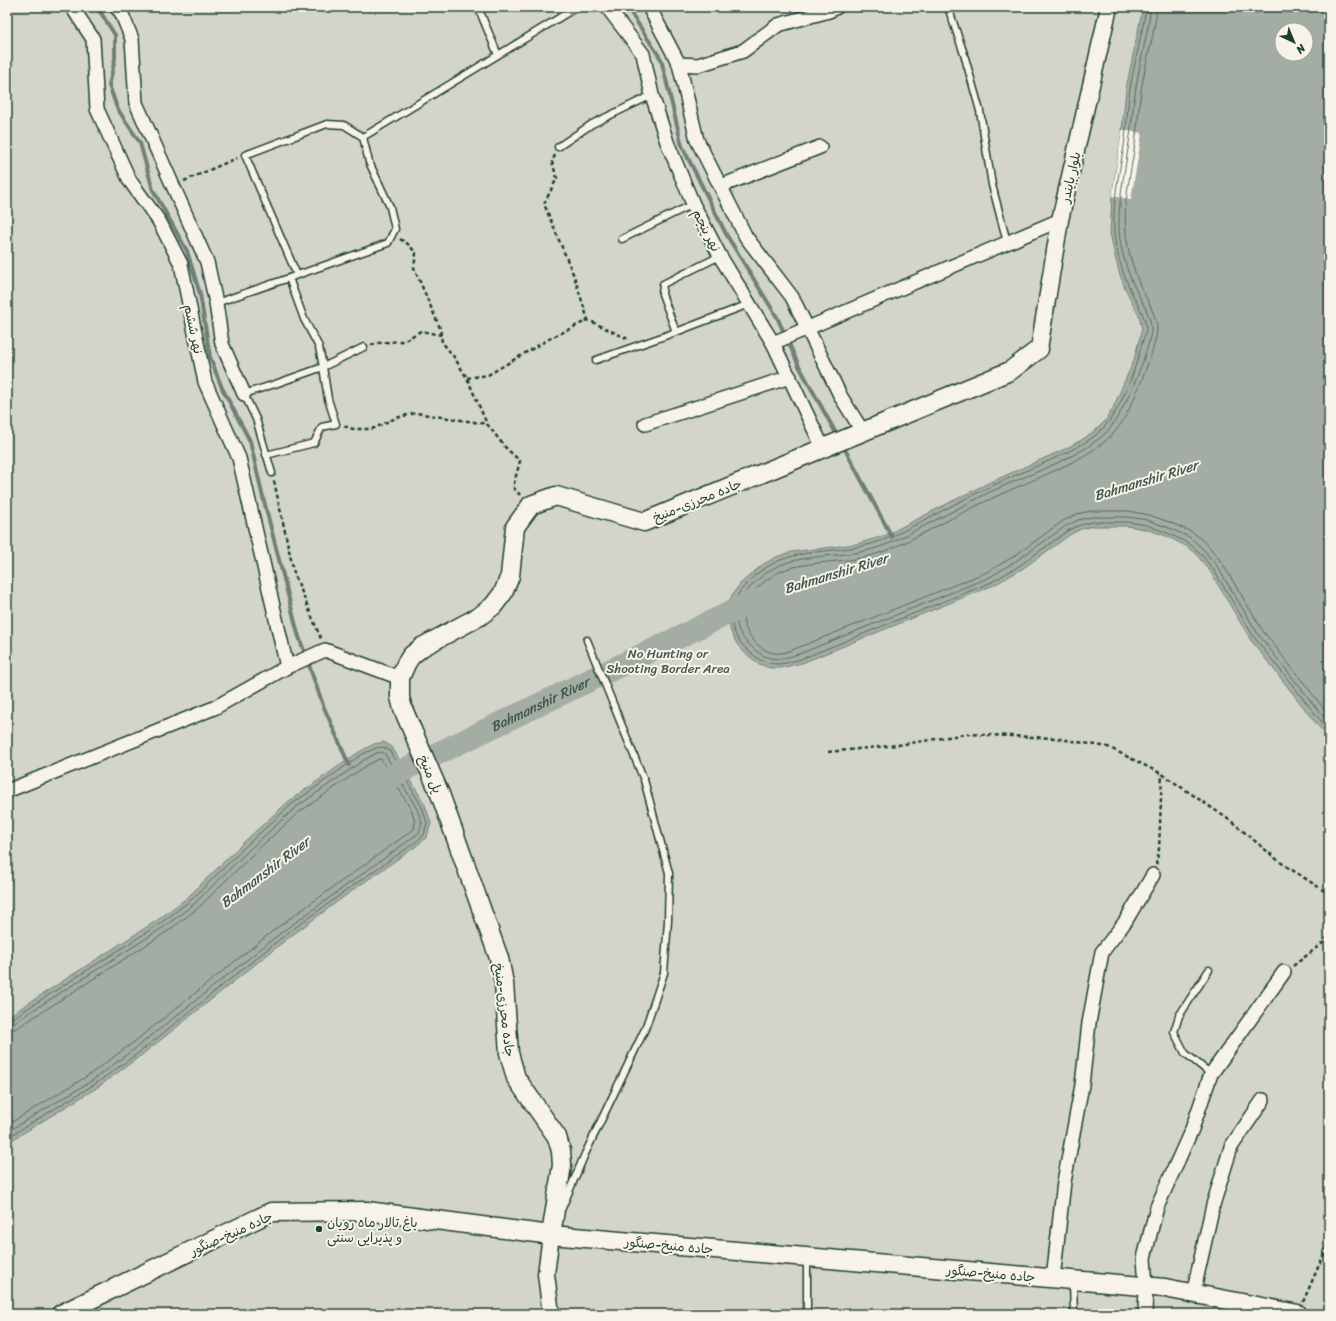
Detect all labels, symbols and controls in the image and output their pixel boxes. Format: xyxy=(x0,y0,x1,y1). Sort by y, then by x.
north arrow xyxy=(1274,22,1314,62)
text: N xyxy=(1291,39,1311,59)
street label: بلوار بایندر xyxy=(1053,149,1088,206)
street label: نهر پنجم xyxy=(686,205,727,256)
street label: نهر ششم xyxy=(177,302,210,356)
water label: Bahmanshir River xyxy=(1091,452,1204,508)
street label: جاده محرزی-منیخ xyxy=(649,472,745,529)
water label: Bahmanshir River xyxy=(781,545,894,601)
park label: No Hunting or Shooting Border Area xyxy=(606,642,730,680)
water label: Bahmanshir River xyxy=(486,669,597,739)
street label: پل منیخ xyxy=(412,751,449,797)
water label: Bahmanshir River xyxy=(215,828,318,915)
street label: جاده محرزی-منیخ xyxy=(487,962,522,1058)
street label: جاده منیخ-صنگور xyxy=(185,1205,277,1262)
place label: باغ تالار ماه رویان و پذیرایی سنتی xyxy=(327,1211,418,1249)
marker: باغ تالار ماه رویان و پذیرایی سنتی xyxy=(314,1224,324,1234)
street label: جاده منیخ-صنگور xyxy=(623,1230,714,1261)
street label: جاده منیخ-صنگور xyxy=(945,1258,1036,1289)

